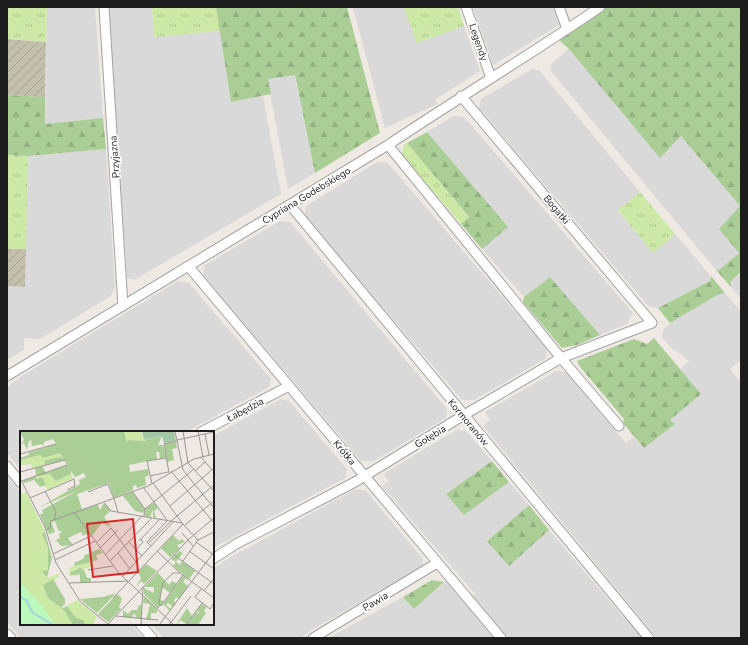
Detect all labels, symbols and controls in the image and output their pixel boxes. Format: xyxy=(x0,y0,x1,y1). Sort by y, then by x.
street label: Legendy xyxy=(465,22,491,64)
street label: Przyjazna xyxy=(107,135,123,179)
street label: Cypriana Godebskiego xyxy=(260,164,354,228)
street label: Bogatki xyxy=(540,192,573,227)
street label: Łabędzia xyxy=(224,394,266,426)
street label: Kormoranów xyxy=(444,396,493,450)
street label: Gołębia xyxy=(412,422,449,452)
inset map xyxy=(20,431,214,625)
street label: Krótka xyxy=(330,437,359,468)
street label: Pawia xyxy=(360,589,391,615)

